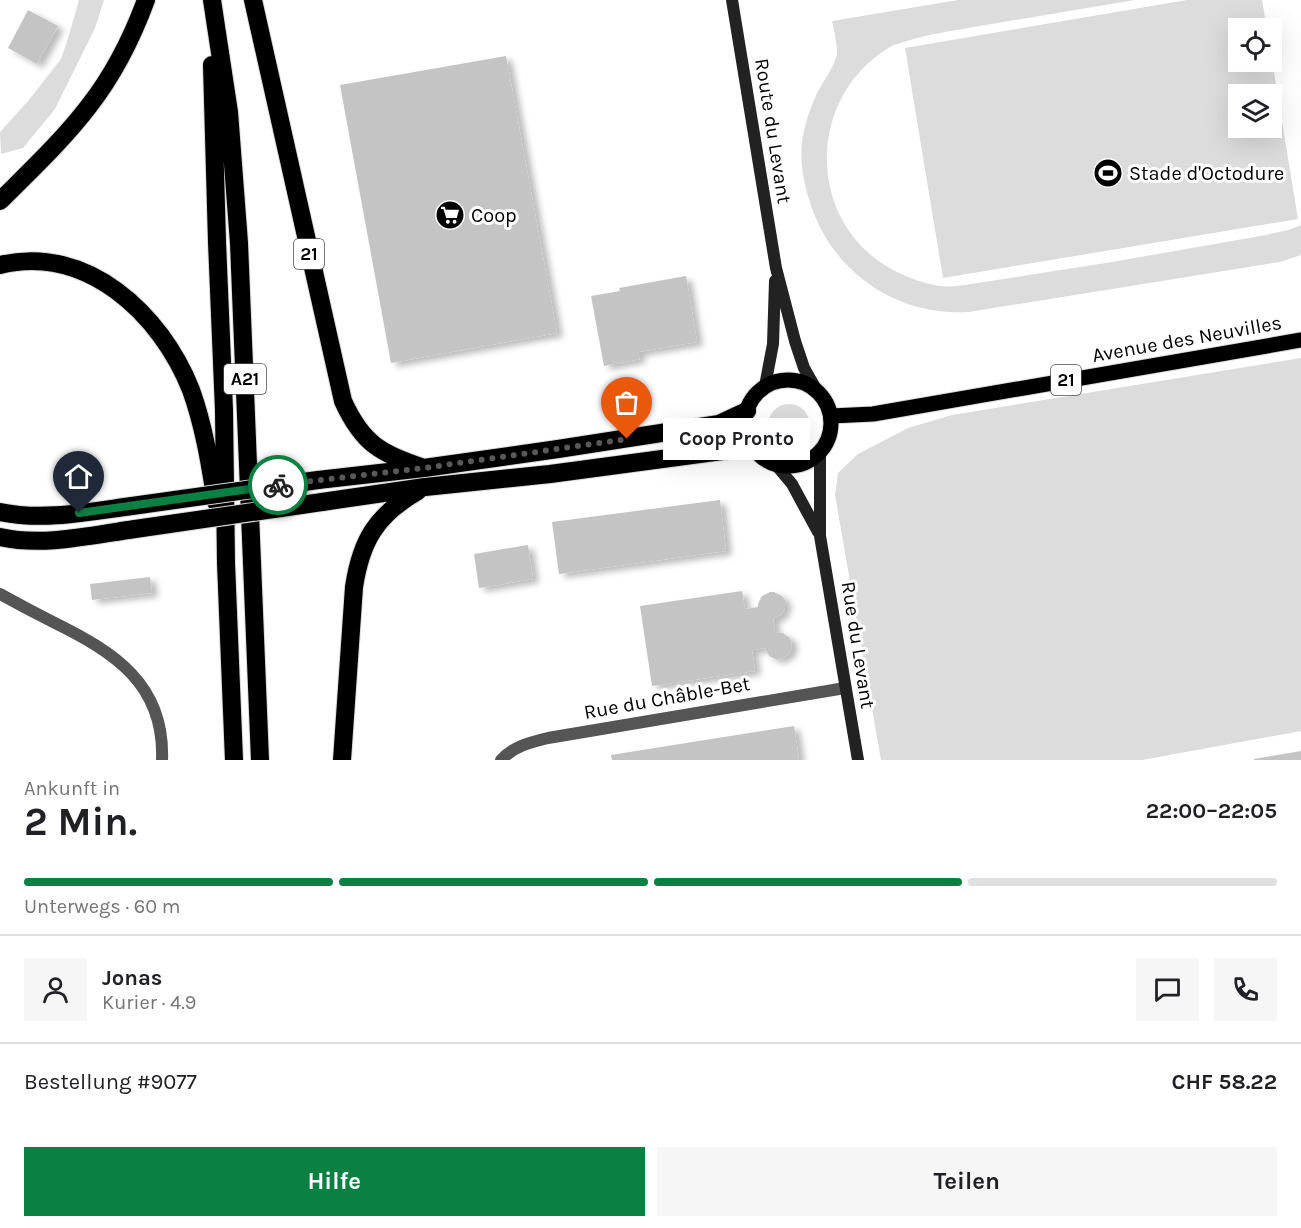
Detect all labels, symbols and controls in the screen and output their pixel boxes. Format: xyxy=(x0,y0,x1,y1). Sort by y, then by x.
map controls xyxy=(1228,18,1282,138)
button: locate xyxy=(1228,18,1282,72)
street label: Route du Levant xyxy=(750,57,796,206)
button: layers xyxy=(1228,84,1282,138)
sports icon: Stade d'Octodure xyxy=(1092,157,1124,189)
place label: Stade d'Octodure xyxy=(1129,162,1284,185)
supermarket icon: Coop xyxy=(434,199,466,231)
place label: Coop xyxy=(471,204,517,227)
road number: 21 xyxy=(294,239,324,269)
street label: Avenue des Neuvilles xyxy=(1090,311,1284,367)
road number: A21 xyxy=(224,364,266,394)
road number: 21 xyxy=(1051,365,1081,395)
pin xyxy=(601,377,652,439)
icon: bag xyxy=(610,386,643,419)
callout: Coop Pronto xyxy=(663,418,810,460)
text: Coop Pronto xyxy=(679,427,794,450)
pin xyxy=(53,451,104,513)
courier xyxy=(248,455,308,515)
icon: home xyxy=(62,460,95,493)
icon: bike xyxy=(262,469,295,502)
street label: Rue du Levant xyxy=(837,580,879,711)
street label: Rue du Châble-Bet xyxy=(582,672,752,724)
text: Ankunft in xyxy=(24,777,120,800)
text: 22:00–22:05 xyxy=(1146,798,1277,824)
text: 2 Min. xyxy=(24,799,137,845)
text: Unterwegs · 60 m xyxy=(24,895,181,918)
button: person xyxy=(24,958,87,1021)
button: chat xyxy=(1136,958,1199,1021)
button: phone xyxy=(1214,958,1277,1021)
text: Jonas xyxy=(102,965,162,991)
text: Kurier · 4.9 xyxy=(102,991,196,1014)
text: Bestellung #9077 xyxy=(24,1069,197,1095)
text: CHF 58.22 xyxy=(1172,1069,1277,1095)
button: Hilfe xyxy=(24,1147,645,1216)
button: Teilen xyxy=(657,1147,1277,1216)

